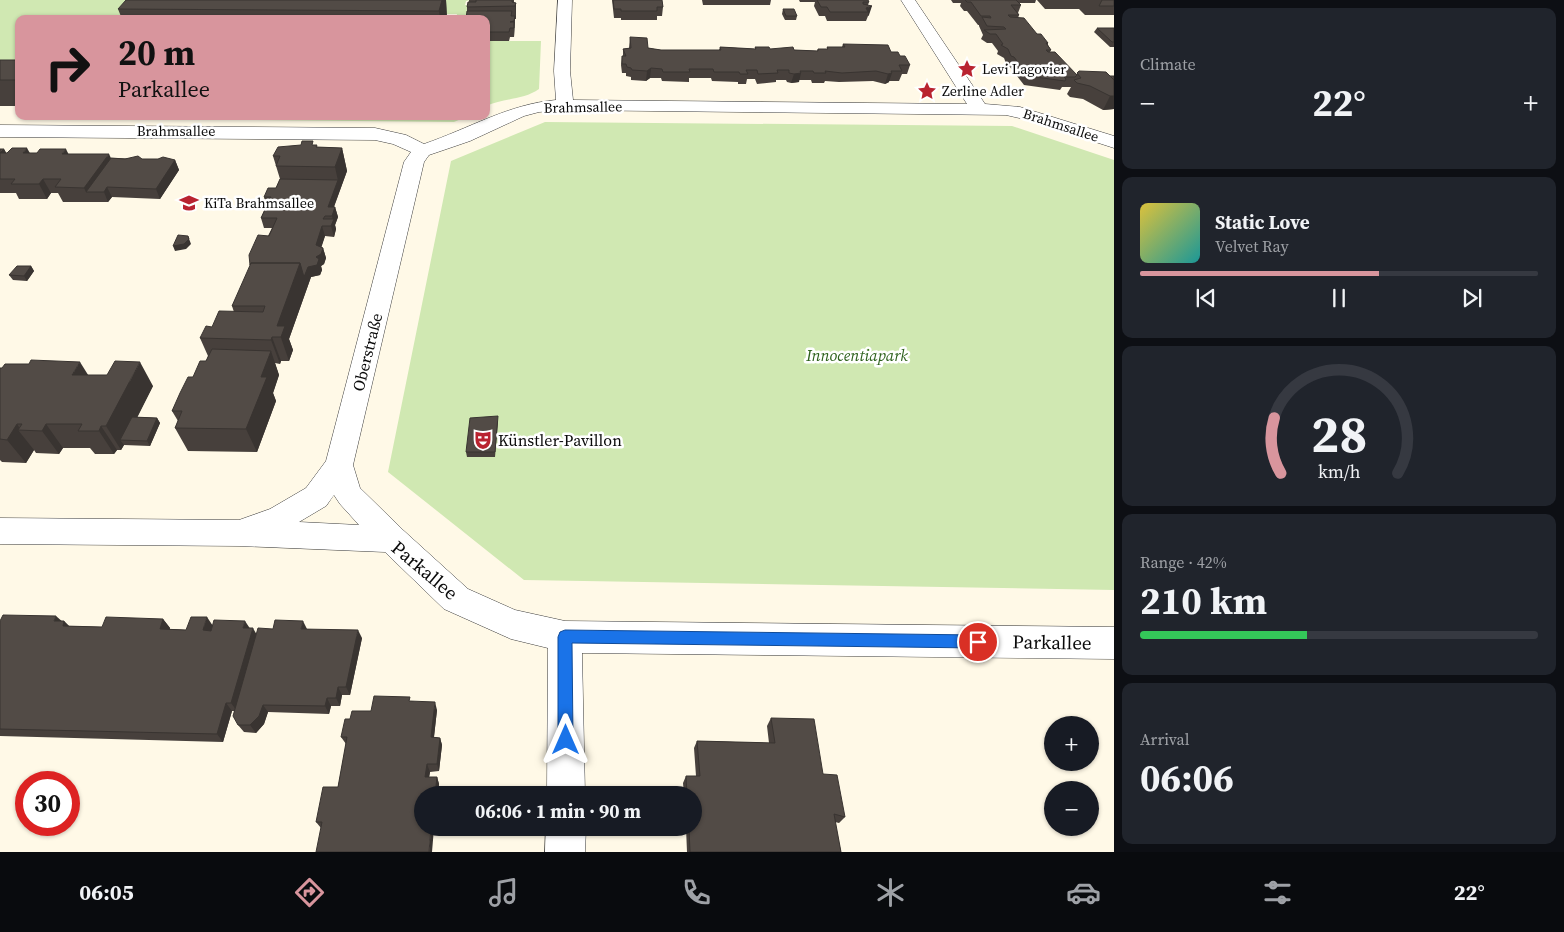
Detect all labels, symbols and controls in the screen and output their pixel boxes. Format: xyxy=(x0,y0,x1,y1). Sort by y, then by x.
text: 20 m xyxy=(118,29,195,77)
icon: right xyxy=(35,35,100,100)
text: Climate xyxy=(1140,53,1196,75)
place icon: Levi Lagovier xyxy=(956,58,978,80)
place label: Levi Lagovier xyxy=(982,59,1066,79)
text: Parkallee xyxy=(118,74,210,104)
text: 22° xyxy=(1312,77,1366,129)
place icon: Zerline Adler xyxy=(916,80,938,102)
place label: Zerline Adler xyxy=(942,81,1024,101)
text: − xyxy=(1140,84,1155,122)
text: + xyxy=(1523,84,1538,122)
street label: Brahmsallee xyxy=(544,96,622,118)
street label: Brahmsallee xyxy=(1021,103,1101,147)
street label: Brahmsallee xyxy=(137,121,215,141)
school or university icon: KiTa Brahmsallee xyxy=(178,192,200,214)
place label: KiTa Brahmsallee xyxy=(204,193,314,213)
text: Static Love xyxy=(1215,209,1310,235)
text: Velvet Ray xyxy=(1215,235,1289,257)
icon: previous xyxy=(1192,284,1220,312)
icon: pause xyxy=(1325,284,1353,312)
icon: next xyxy=(1458,284,1486,312)
street label: Oberstraße xyxy=(347,311,387,393)
park label: Innocentiapark xyxy=(805,344,908,366)
text: 28 xyxy=(1311,398,1367,469)
theatre icon: Künstler-Pavillon xyxy=(472,429,494,451)
place label: Künstler-Pavillon xyxy=(498,429,622,451)
text: km/h xyxy=(1318,459,1361,484)
street label: Parkallee xyxy=(386,535,464,605)
text: Range · 42% xyxy=(1140,551,1227,573)
text: 210 km xyxy=(1140,575,1267,627)
pin xyxy=(957,621,999,663)
icon: arrive xyxy=(964,628,992,656)
street label: Parkallee xyxy=(1012,628,1092,656)
position arrow xyxy=(539,713,591,765)
map controls xyxy=(1044,716,1099,836)
button: + xyxy=(1044,716,1099,771)
text: Arrival xyxy=(1140,728,1189,750)
text: 06:06 xyxy=(1140,752,1234,804)
speed limit sign: 30 xyxy=(15,771,80,836)
button: − xyxy=(1044,781,1099,836)
text: 06:06 · 1 min · 90 m xyxy=(475,798,641,824)
icon: directions xyxy=(292,875,327,910)
icon: music xyxy=(486,875,521,910)
icon: phone xyxy=(679,875,714,910)
icon: climate xyxy=(873,875,908,910)
icon: car xyxy=(1066,875,1101,910)
icon: filters xyxy=(1260,875,1295,910)
text: 06:05 xyxy=(79,877,134,907)
text: 22° xyxy=(1454,877,1485,907)

